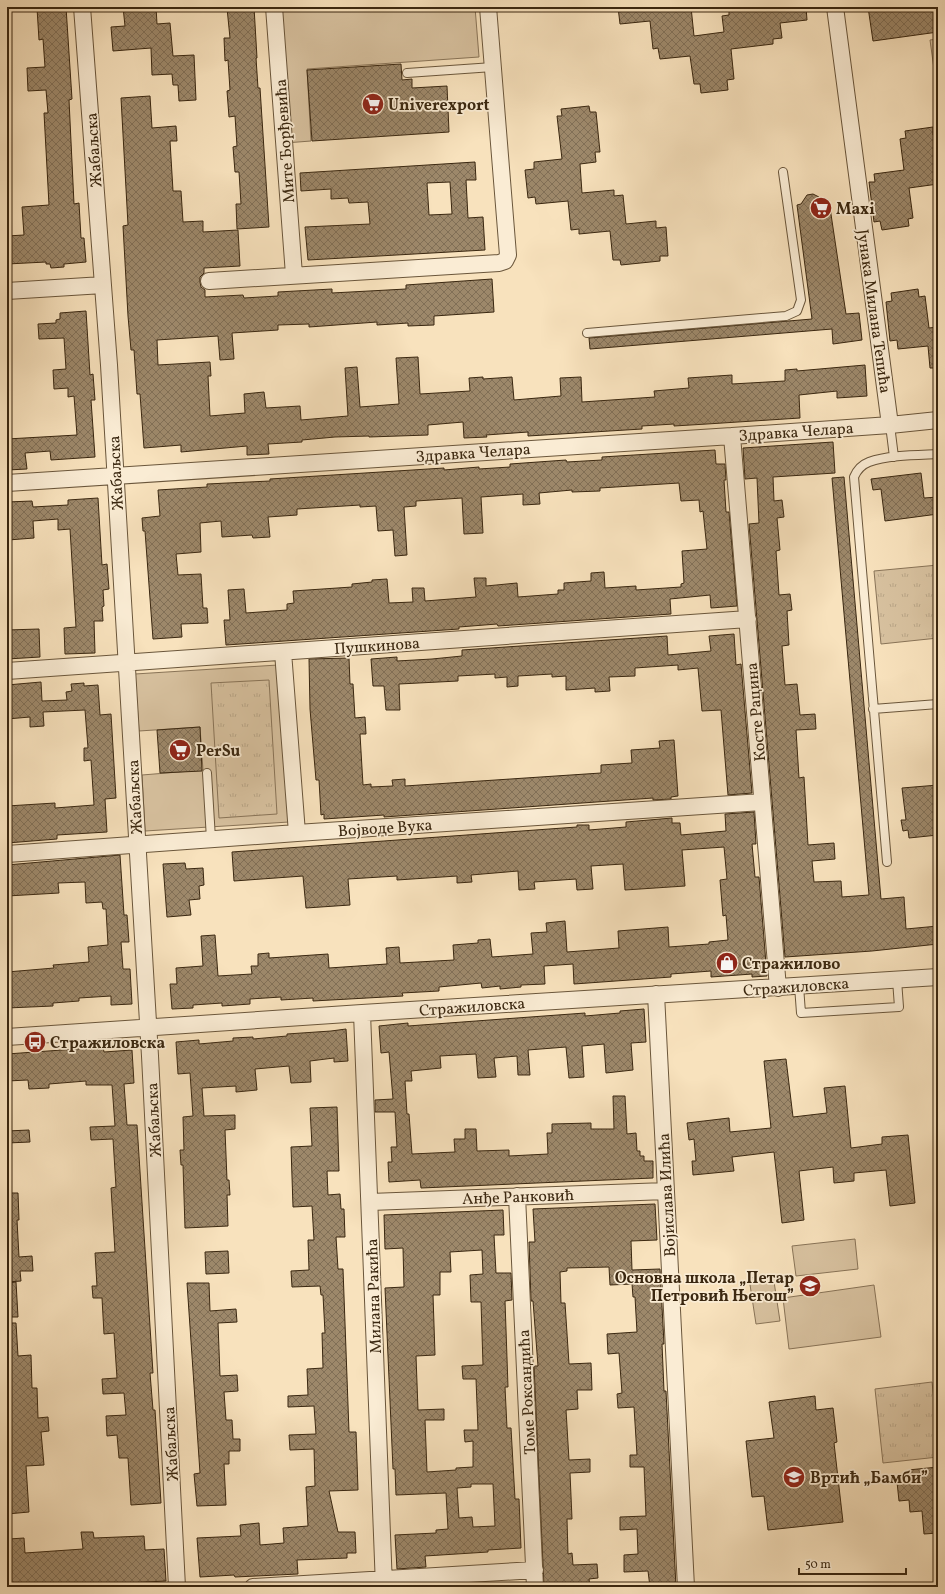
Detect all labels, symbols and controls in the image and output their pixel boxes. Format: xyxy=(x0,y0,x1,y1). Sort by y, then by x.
street label: Мите Ђорђевића xyxy=(271,78,301,204)
supermarket icon: Univerexport xyxy=(360,91,386,117)
place label: Univerexport xyxy=(388,95,490,117)
street label: Жабаљска xyxy=(81,112,109,188)
supermarket icon: Maxi xyxy=(808,195,834,221)
place label: Maxi xyxy=(836,199,875,221)
street label: Јунака Милана Тепића xyxy=(851,228,895,395)
street label: Здравка Челара xyxy=(738,418,854,448)
street label: Жабаљска xyxy=(104,435,130,511)
street label: Здравка Челара xyxy=(415,439,531,469)
street label: Пушкинова xyxy=(334,633,421,661)
street label: Косте Рацина xyxy=(742,661,772,762)
supermarket icon: PerSu xyxy=(167,737,193,763)
place label: PerSu xyxy=(196,741,241,763)
street label: Жабаљска xyxy=(123,759,149,835)
street label: Војводе Вука xyxy=(337,815,433,843)
shop icon: Стражилово xyxy=(714,950,740,976)
place label: Стражилово xyxy=(742,954,841,976)
street label: Стражиловска xyxy=(742,973,850,1003)
street label: Стражиловска xyxy=(418,993,526,1023)
bus stop icon: Стражиловска xyxy=(22,1029,48,1055)
place label: Стражиловска xyxy=(50,1033,165,1055)
street label: Жабаљска xyxy=(142,1082,168,1158)
street label: Војислава Илића xyxy=(654,1132,682,1257)
street label: Анђе Ранковић xyxy=(462,1185,575,1211)
street label: Милана Ракића xyxy=(362,1238,388,1354)
place label: Основна школа „Петар Петровић Његош” xyxy=(615,1268,794,1308)
school or university icon: Основна школа „Петар Петровић Његош” xyxy=(797,1273,823,1299)
street label: Томе Роксандића xyxy=(514,1329,542,1455)
street label: Жабаљска xyxy=(159,1406,185,1482)
school or university icon: Вртић „Бамби” xyxy=(781,1464,807,1490)
place label: Вртић „Бамби” xyxy=(810,1468,928,1490)
scale bar xyxy=(799,1550,906,1576)
text: 50 m xyxy=(805,1557,831,1573)

